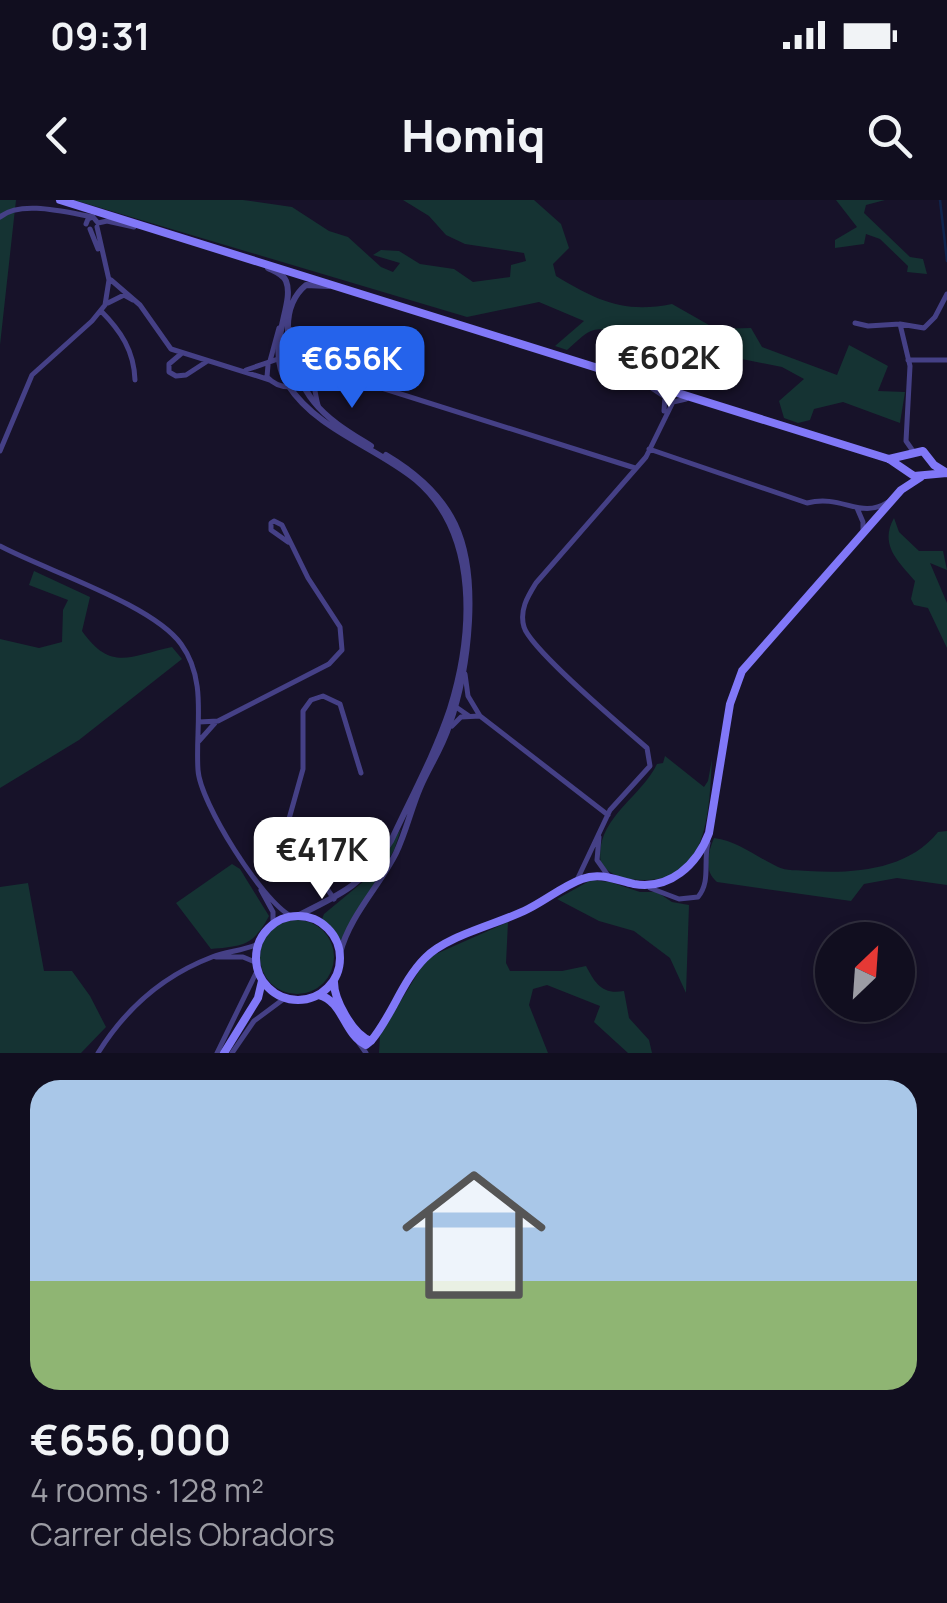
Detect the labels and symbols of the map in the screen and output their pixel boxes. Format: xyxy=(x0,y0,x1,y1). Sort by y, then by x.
pin: €602K xyxy=(599,325,739,410)
pin: €656K xyxy=(282,326,422,411)
pin: €417K xyxy=(252,817,392,902)
north arrow xyxy=(815,922,915,1022)

